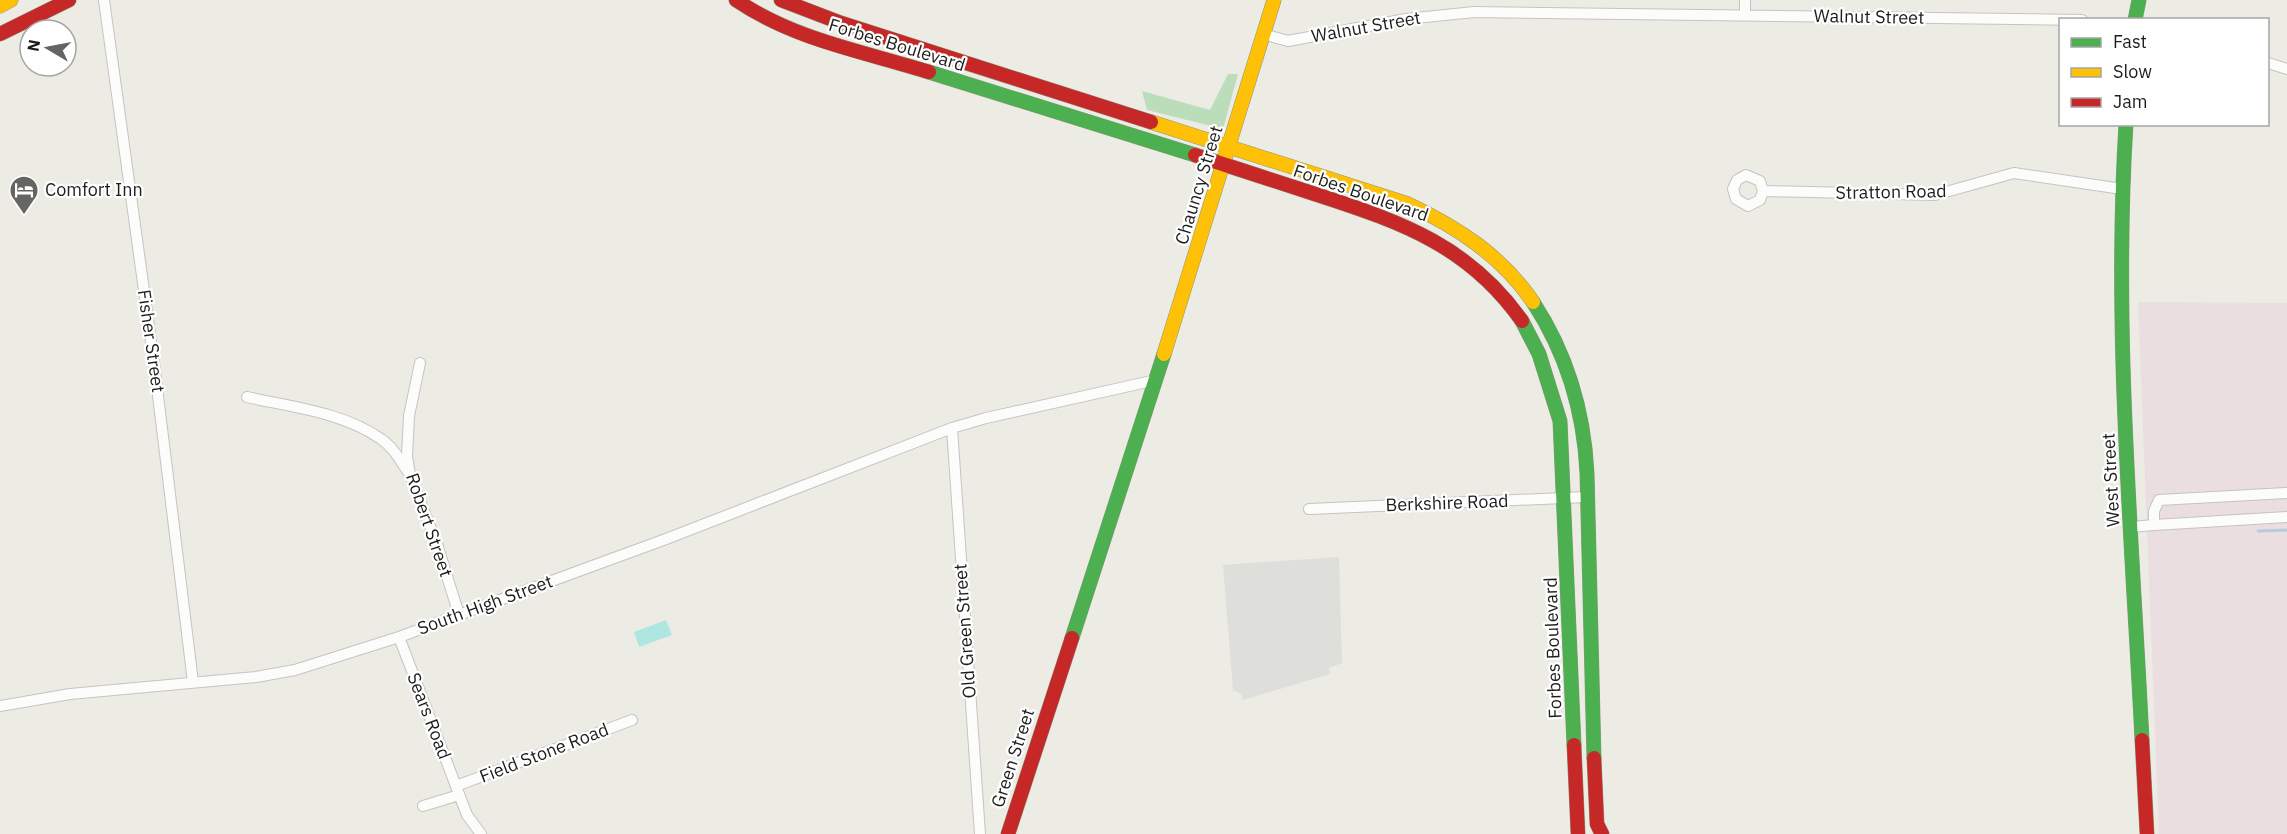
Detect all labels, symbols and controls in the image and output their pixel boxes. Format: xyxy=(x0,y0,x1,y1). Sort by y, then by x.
street label: Walnut Street xyxy=(1813,4,1925,29)
street label: Walnut Street xyxy=(1309,6,1422,47)
street label: Forbes Boulevard xyxy=(826,13,968,76)
north arrow xyxy=(18,18,78,78)
legend xyxy=(2059,18,2269,126)
text: Fast xyxy=(2113,30,2147,53)
text: N xyxy=(22,38,44,53)
text: Slow xyxy=(2113,60,2152,83)
text: Jam xyxy=(2113,90,2148,113)
street label: Chauncy Street xyxy=(1170,123,1228,247)
street label: Forbes Boulevard xyxy=(1290,159,1432,226)
hotel icon: Comfort Inn xyxy=(8,174,40,216)
place label: Comfort Inn xyxy=(45,178,143,201)
street label: Stratton Road xyxy=(1835,179,1947,204)
street label: Fisher Street xyxy=(133,288,170,394)
street label: West Street xyxy=(2097,432,2124,528)
street label: Robert Street xyxy=(401,470,458,580)
street label: Berkshire Road xyxy=(1385,489,1509,516)
street label: Old Green Street xyxy=(948,563,981,699)
street label: South High Street xyxy=(414,569,556,640)
street label: Forbes Boulevard xyxy=(1539,577,1566,719)
street label: Sears Road xyxy=(402,669,457,762)
street label: Green Street xyxy=(986,705,1039,810)
street label: Field Stone Road xyxy=(476,717,612,788)

